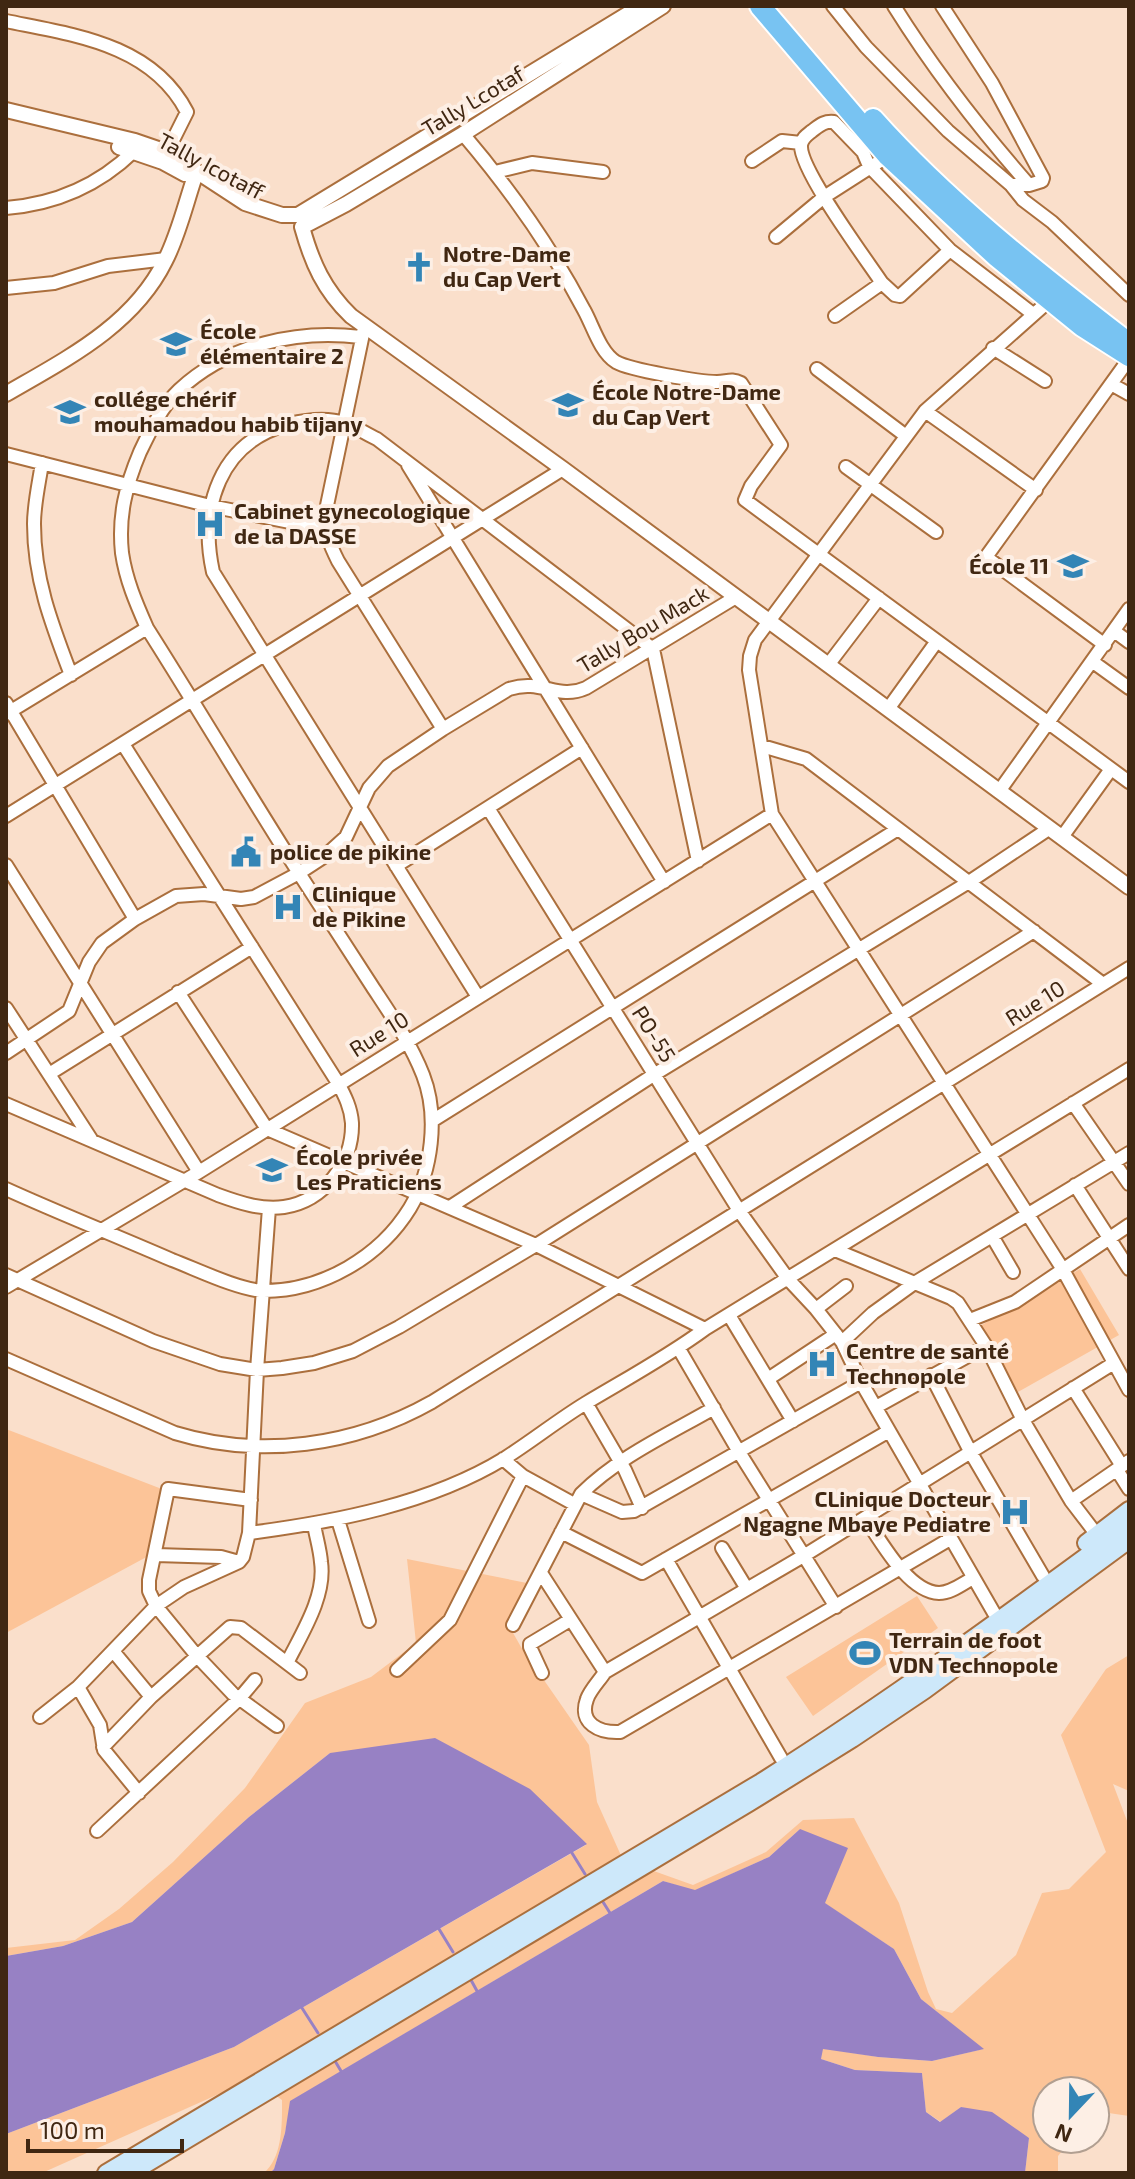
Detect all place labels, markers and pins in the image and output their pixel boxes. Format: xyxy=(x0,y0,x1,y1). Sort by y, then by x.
place label: Notre-Dame du Cap Vert xyxy=(443,240,571,291)
church icon: Notre-Dame du Cap Vert xyxy=(402,250,436,284)
place label: École élémentaire 2 xyxy=(200,317,344,368)
school or university icon: École élémentaire 2 xyxy=(159,327,193,361)
place label: École Notre-Dame du Cap Vert xyxy=(592,378,781,429)
place label: collége chérif mouhamadou habib tijany xyxy=(94,385,363,437)
school or university icon: École Notre-Dame du Cap Vert xyxy=(551,388,585,422)
school or university icon: collége chérif mouhamadou habib tijany xyxy=(53,395,87,429)
place label: Cabinet gynecologique de la DASSE xyxy=(234,497,471,548)
hospital icon: Cabinet gynecologique de la DASSE xyxy=(193,507,227,541)
school or university icon: École 11 xyxy=(1056,549,1090,583)
place label: École 11 xyxy=(969,552,1049,578)
public building icon: police de pikine xyxy=(229,835,263,869)
place label: police de pikine xyxy=(270,838,431,864)
place label: Clinique de Pikine xyxy=(312,880,406,931)
hospital icon: Clinique de Pikine xyxy=(271,890,305,924)
place label: École privée Les Praticiens xyxy=(296,1143,442,1194)
school or university icon: École privée Les Praticiens xyxy=(255,1153,289,1187)
place label: Centre de santé Technopole xyxy=(846,1337,1009,1388)
hospital icon: Centre de santé Technopole xyxy=(805,1347,839,1381)
place label: CLinique Docteur Ngagne Mbaye Pediatre xyxy=(743,1485,992,1537)
hospital icon: CLinique Docteur Ngagne Mbaye Pediatre xyxy=(998,1495,1032,1529)
place label: Terrain de foot VDN Technopole xyxy=(889,1626,1058,1677)
sports icon: Terrain de foot VDN Technopole xyxy=(848,1636,882,1670)

